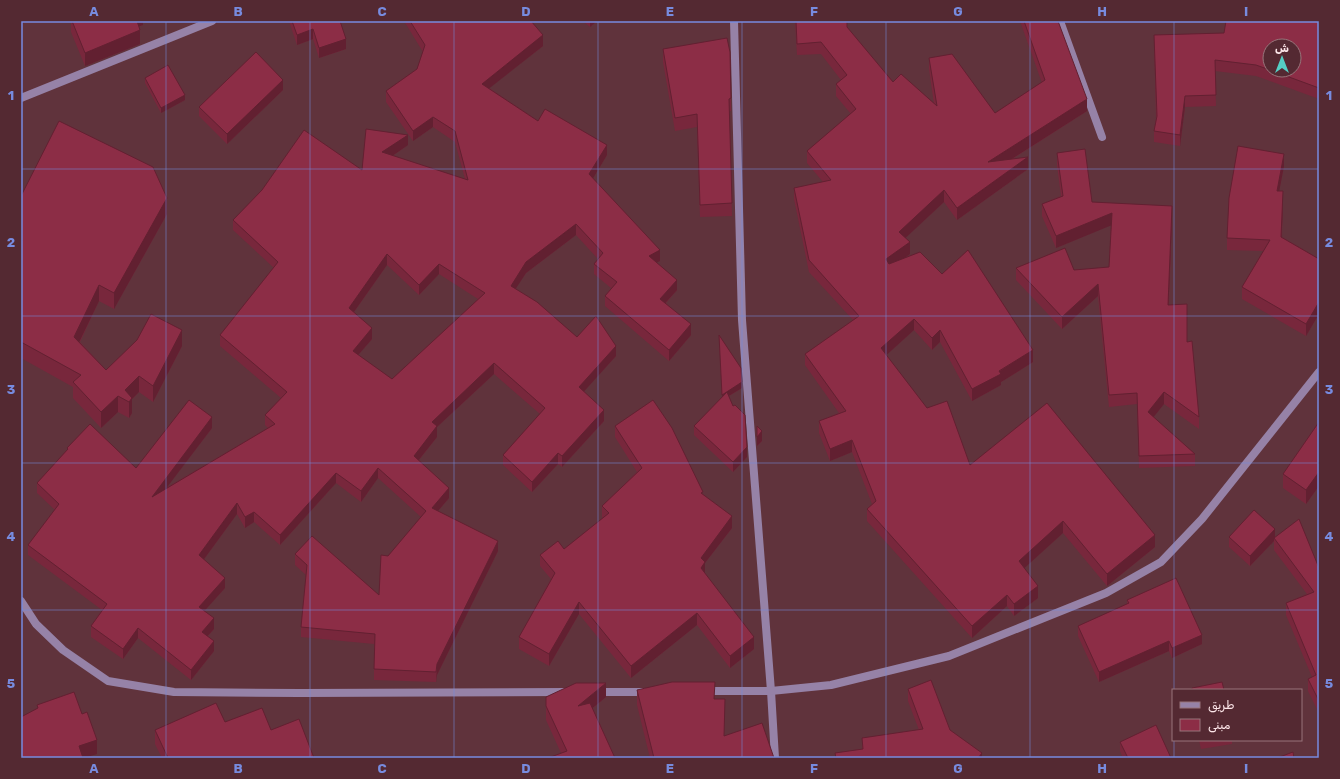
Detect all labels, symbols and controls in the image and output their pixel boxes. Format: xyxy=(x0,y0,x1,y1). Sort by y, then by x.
text: A xyxy=(89,4,99,19)
text: B xyxy=(233,4,243,19)
text: C xyxy=(377,4,387,19)
text: D xyxy=(521,4,531,19)
text: E xyxy=(666,4,674,19)
text: F xyxy=(810,4,818,19)
text: G xyxy=(953,4,963,19)
text: H xyxy=(1097,4,1107,19)
text: I xyxy=(1244,4,1248,19)
north arrow xyxy=(1262,38,1302,78)
text: ش xyxy=(1275,42,1289,55)
text: 1 xyxy=(8,88,14,103)
text: 1 xyxy=(1326,88,1332,103)
text: 2 xyxy=(7,235,15,250)
text: 2 xyxy=(1325,235,1333,250)
text: 3 xyxy=(7,382,16,397)
text: 3 xyxy=(1325,382,1334,397)
text: 4 xyxy=(7,529,16,544)
text: 4 xyxy=(1325,529,1334,544)
text: 5 xyxy=(7,676,15,691)
text: 5 xyxy=(1325,676,1333,691)
legend xyxy=(1172,689,1302,741)
text: طريق xyxy=(1208,698,1234,713)
text: مبنى xyxy=(1208,718,1231,733)
text: A xyxy=(89,761,99,776)
text: B xyxy=(233,761,243,776)
text: C xyxy=(377,761,387,776)
text: D xyxy=(521,761,531,776)
text: E xyxy=(666,761,674,776)
text: F xyxy=(810,761,818,776)
text: G xyxy=(953,761,963,776)
text: H xyxy=(1097,761,1107,776)
text: I xyxy=(1244,761,1248,776)

